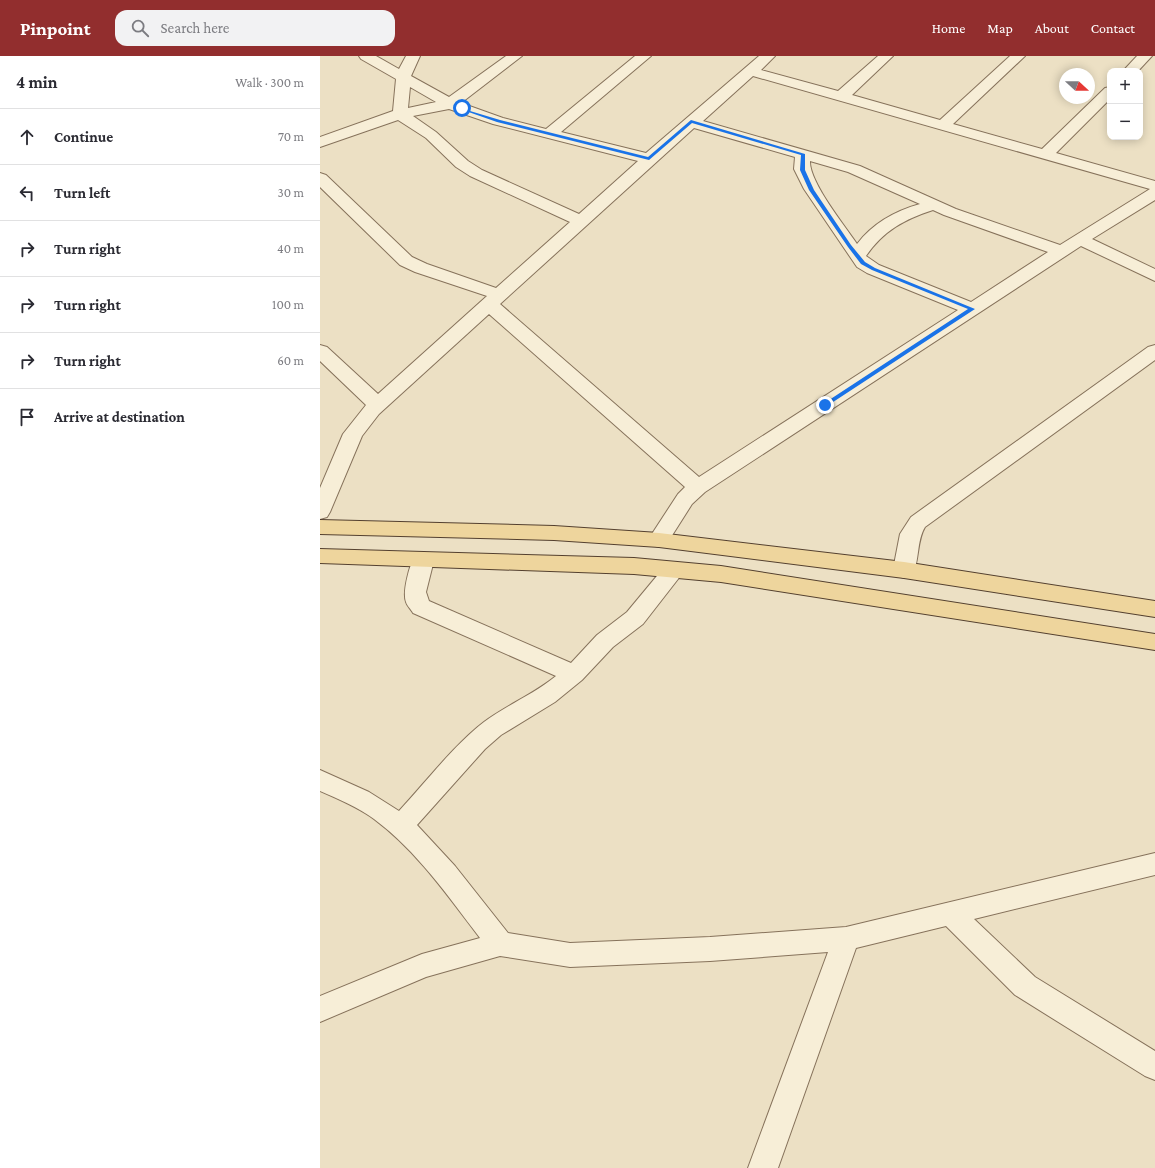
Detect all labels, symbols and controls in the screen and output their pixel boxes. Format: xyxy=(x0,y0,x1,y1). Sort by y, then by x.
search box xyxy=(115,10,395,46)
icon: search xyxy=(129,17,151,39)
text: Pinpoint xyxy=(20,18,91,39)
text: Search here xyxy=(161,20,229,36)
text: Home xyxy=(932,20,965,36)
text: Map xyxy=(987,20,1013,36)
text: About xyxy=(1035,20,1069,36)
text: Contact xyxy=(1091,20,1135,36)
north arrow xyxy=(1059,68,1095,104)
map controls xyxy=(1107,68,1143,140)
button: + xyxy=(1107,68,1143,104)
text: 4 min xyxy=(16,73,58,92)
text: Walk · 300 m xyxy=(235,75,304,90)
route start xyxy=(453,99,471,117)
button: − xyxy=(1107,104,1143,140)
icon: ahead xyxy=(16,126,38,148)
text: Continue xyxy=(54,129,113,145)
text: 70 m xyxy=(278,129,304,144)
icon: left xyxy=(16,182,38,204)
text: Turn left xyxy=(54,185,110,201)
text: 30 m xyxy=(278,185,304,200)
icon: right xyxy=(16,238,38,260)
text: Turn right xyxy=(54,241,121,257)
text: 40 m xyxy=(277,241,304,256)
icon: right xyxy=(16,294,38,316)
text: Turn right xyxy=(54,297,121,313)
text: 100 m xyxy=(272,297,304,312)
icon: right xyxy=(16,350,38,372)
text: Turn right xyxy=(54,353,121,369)
text: 60 m xyxy=(277,353,304,368)
route end xyxy=(816,396,834,414)
icon: arrive xyxy=(16,406,38,428)
text: Arrive at destination xyxy=(54,409,185,425)

